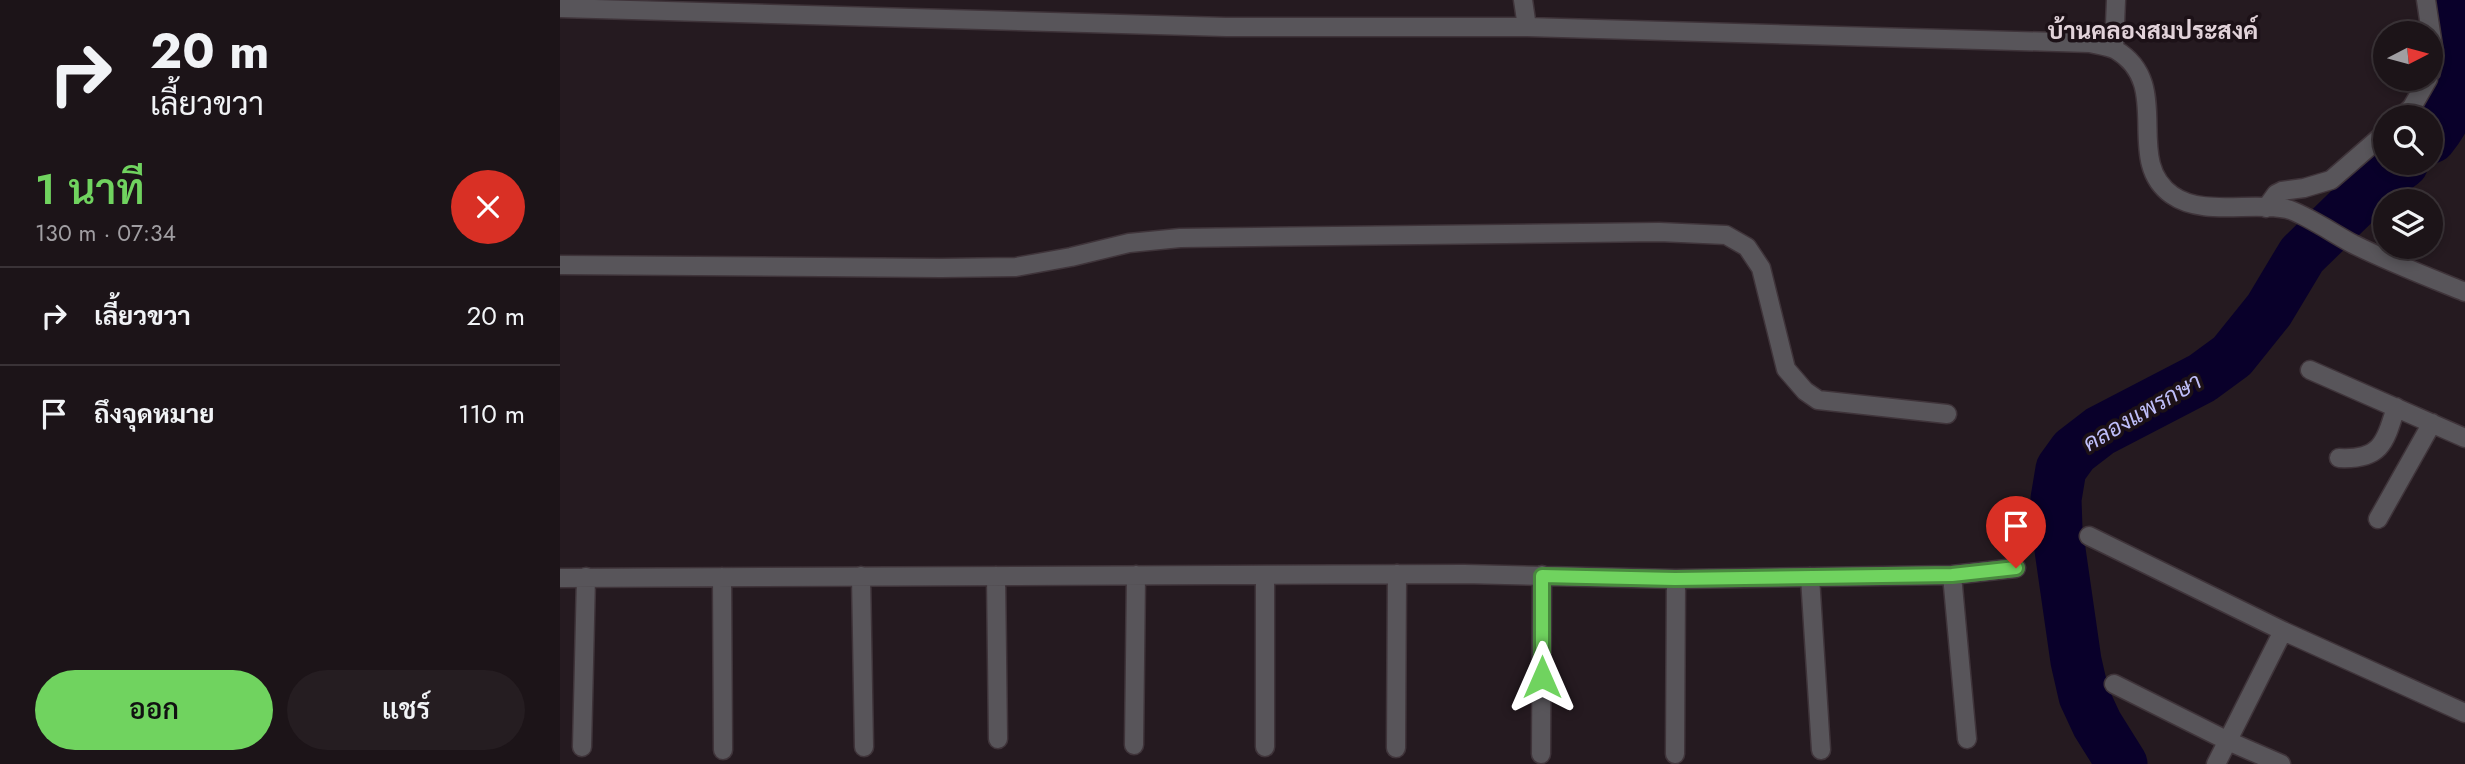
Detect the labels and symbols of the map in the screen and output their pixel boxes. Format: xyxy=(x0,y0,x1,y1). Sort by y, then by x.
district label: บ้านคลองสมประสงค์ xyxy=(2048,13,2259,48)
north arrow xyxy=(2373,21,2443,91)
water label: คลองแพรกษา xyxy=(2076,364,2208,460)
pin xyxy=(1986,496,2046,568)
position arrow xyxy=(1505,640,1579,714)

